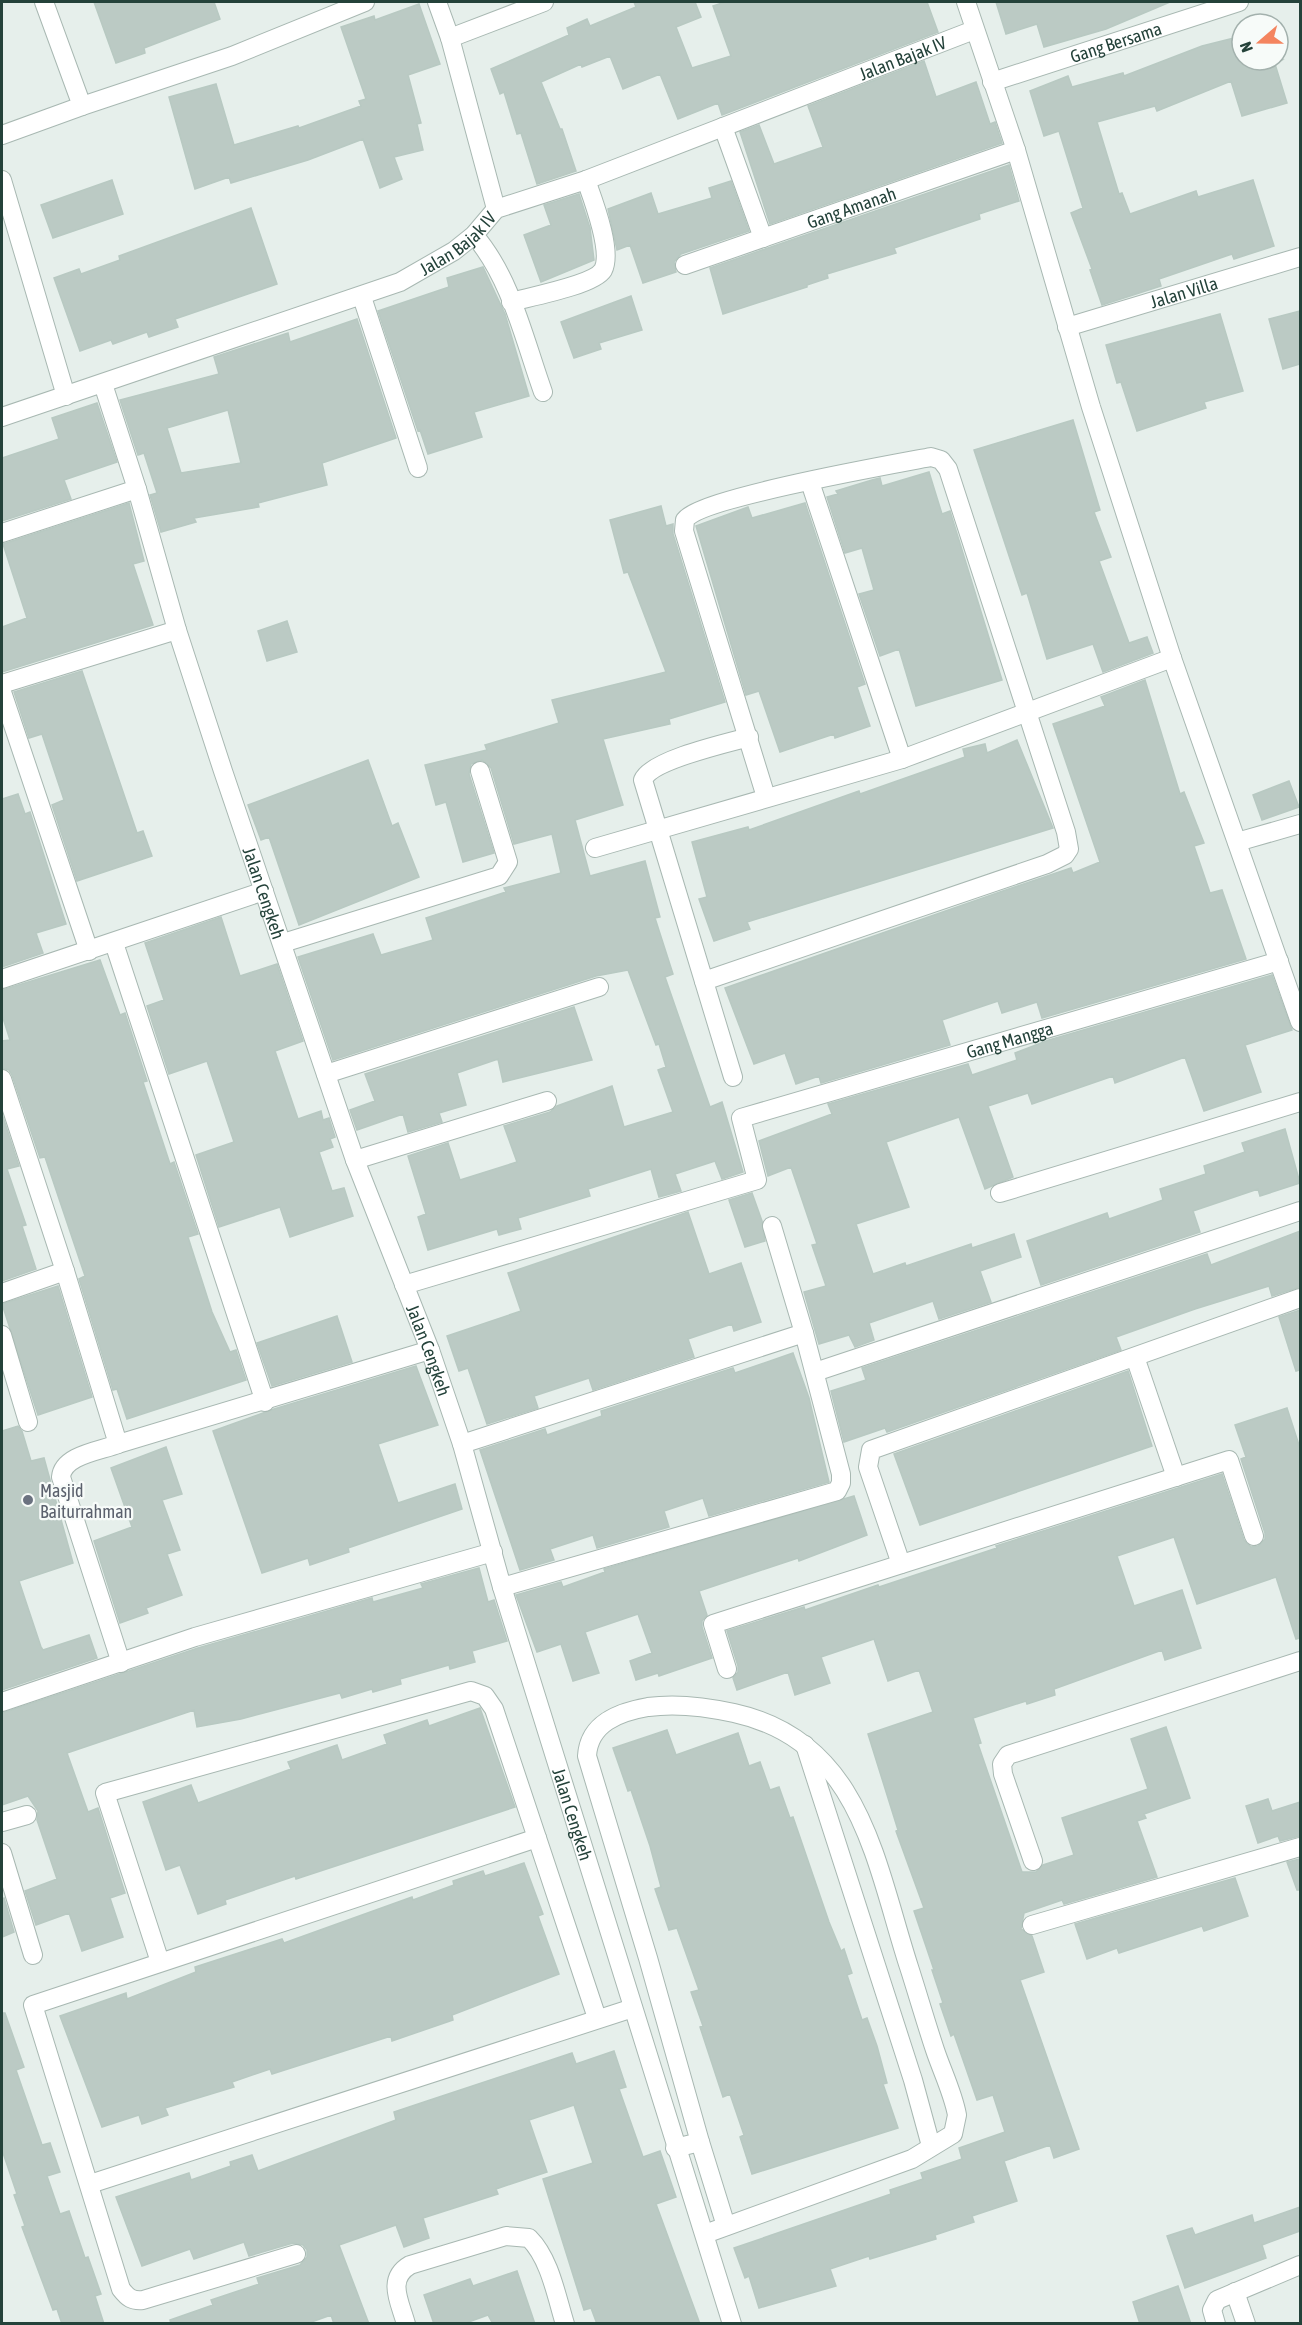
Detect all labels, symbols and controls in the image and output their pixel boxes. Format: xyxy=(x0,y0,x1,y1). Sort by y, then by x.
north arrow xyxy=(1230,12,1290,72)
street label: Gang Bersama xyxy=(1067,17,1164,67)
street label: Jalan Bajak IV xyxy=(856,31,949,84)
text: N xyxy=(1236,40,1256,55)
street label: Gang Amanah xyxy=(804,182,899,232)
street label: Jalan Bajak IV xyxy=(415,207,500,279)
street label: Jalan Villa xyxy=(1148,272,1220,312)
street label: Jalan Cengkeh xyxy=(239,844,290,942)
street label: Gang Mangga xyxy=(964,1017,1055,1062)
street label: Jalan Cengkeh xyxy=(403,1301,455,1398)
place label: Masjid Baiturrahman xyxy=(40,1480,132,1522)
marker: Masjid Baiturrahman xyxy=(21,1493,35,1507)
street label: Jalan Cengkeh xyxy=(549,1765,597,1863)

